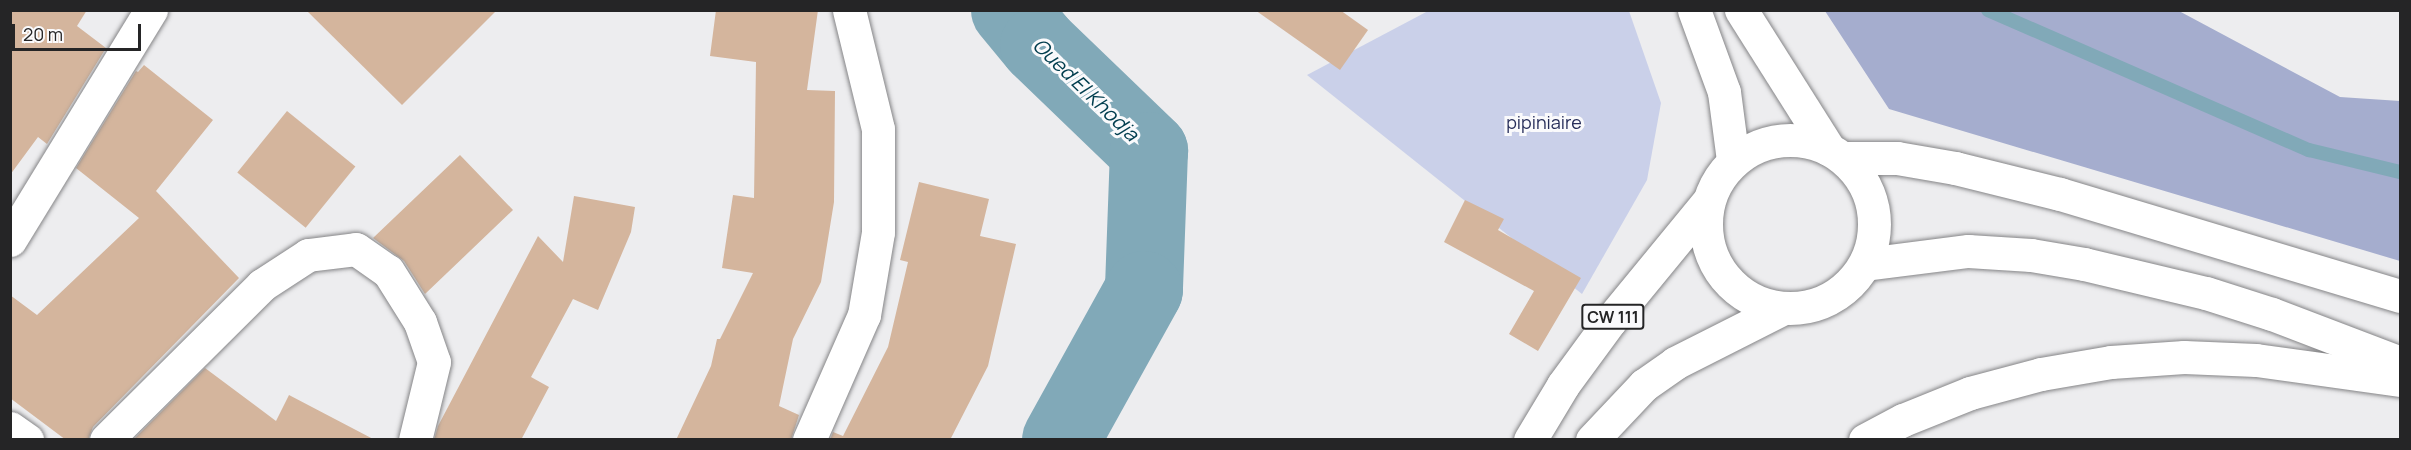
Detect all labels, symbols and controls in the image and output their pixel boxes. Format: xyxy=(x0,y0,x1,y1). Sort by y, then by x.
scale bar xyxy=(15,12,144,50)
text: 20 m xyxy=(23,22,63,46)
water label: Oued El Khodja xyxy=(1028,33,1144,145)
park label: pipiniaire xyxy=(1506,111,1582,133)
road number: CW 111 xyxy=(1580,304,1646,330)

